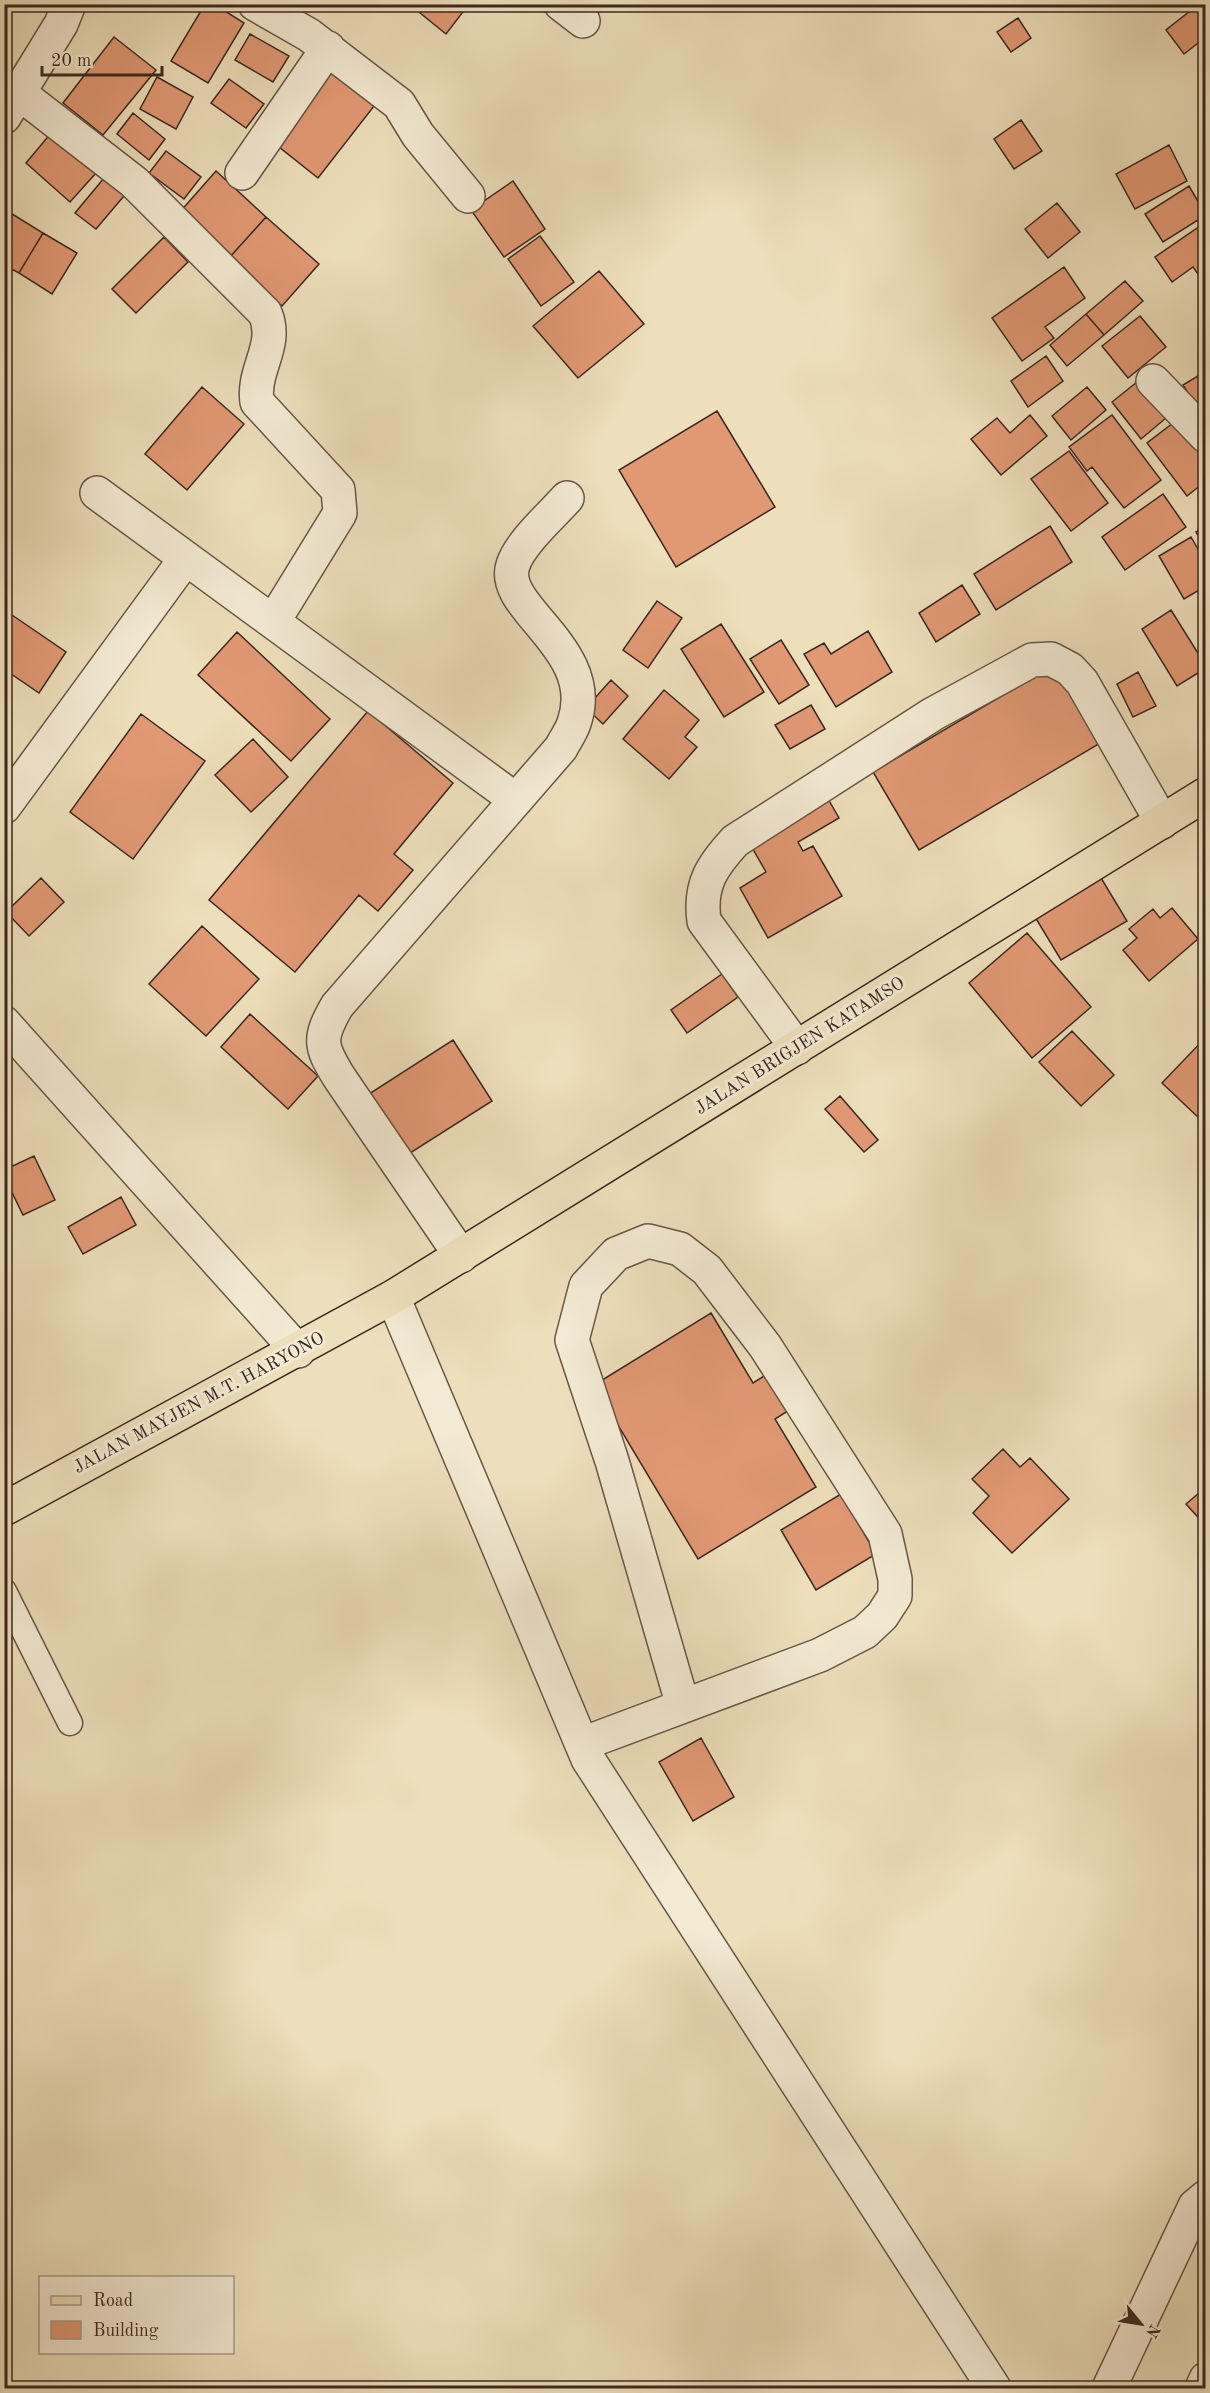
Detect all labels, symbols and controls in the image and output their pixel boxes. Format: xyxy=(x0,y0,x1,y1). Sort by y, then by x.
scale bar xyxy=(42,39,162,77)
text: 20 m xyxy=(51,52,91,70)
street label: JALAN BRIGJEN KATAMSO xyxy=(692,974,908,1118)
street label: JALAN MAYJEN M.T. HARYONO xyxy=(71,1329,327,1477)
legend xyxy=(39,2276,234,2354)
text: Road xyxy=(93,2292,133,2310)
north arrow xyxy=(1111,2294,1171,2354)
text: N xyxy=(1142,2321,1162,2340)
text: Building xyxy=(93,2322,159,2340)

